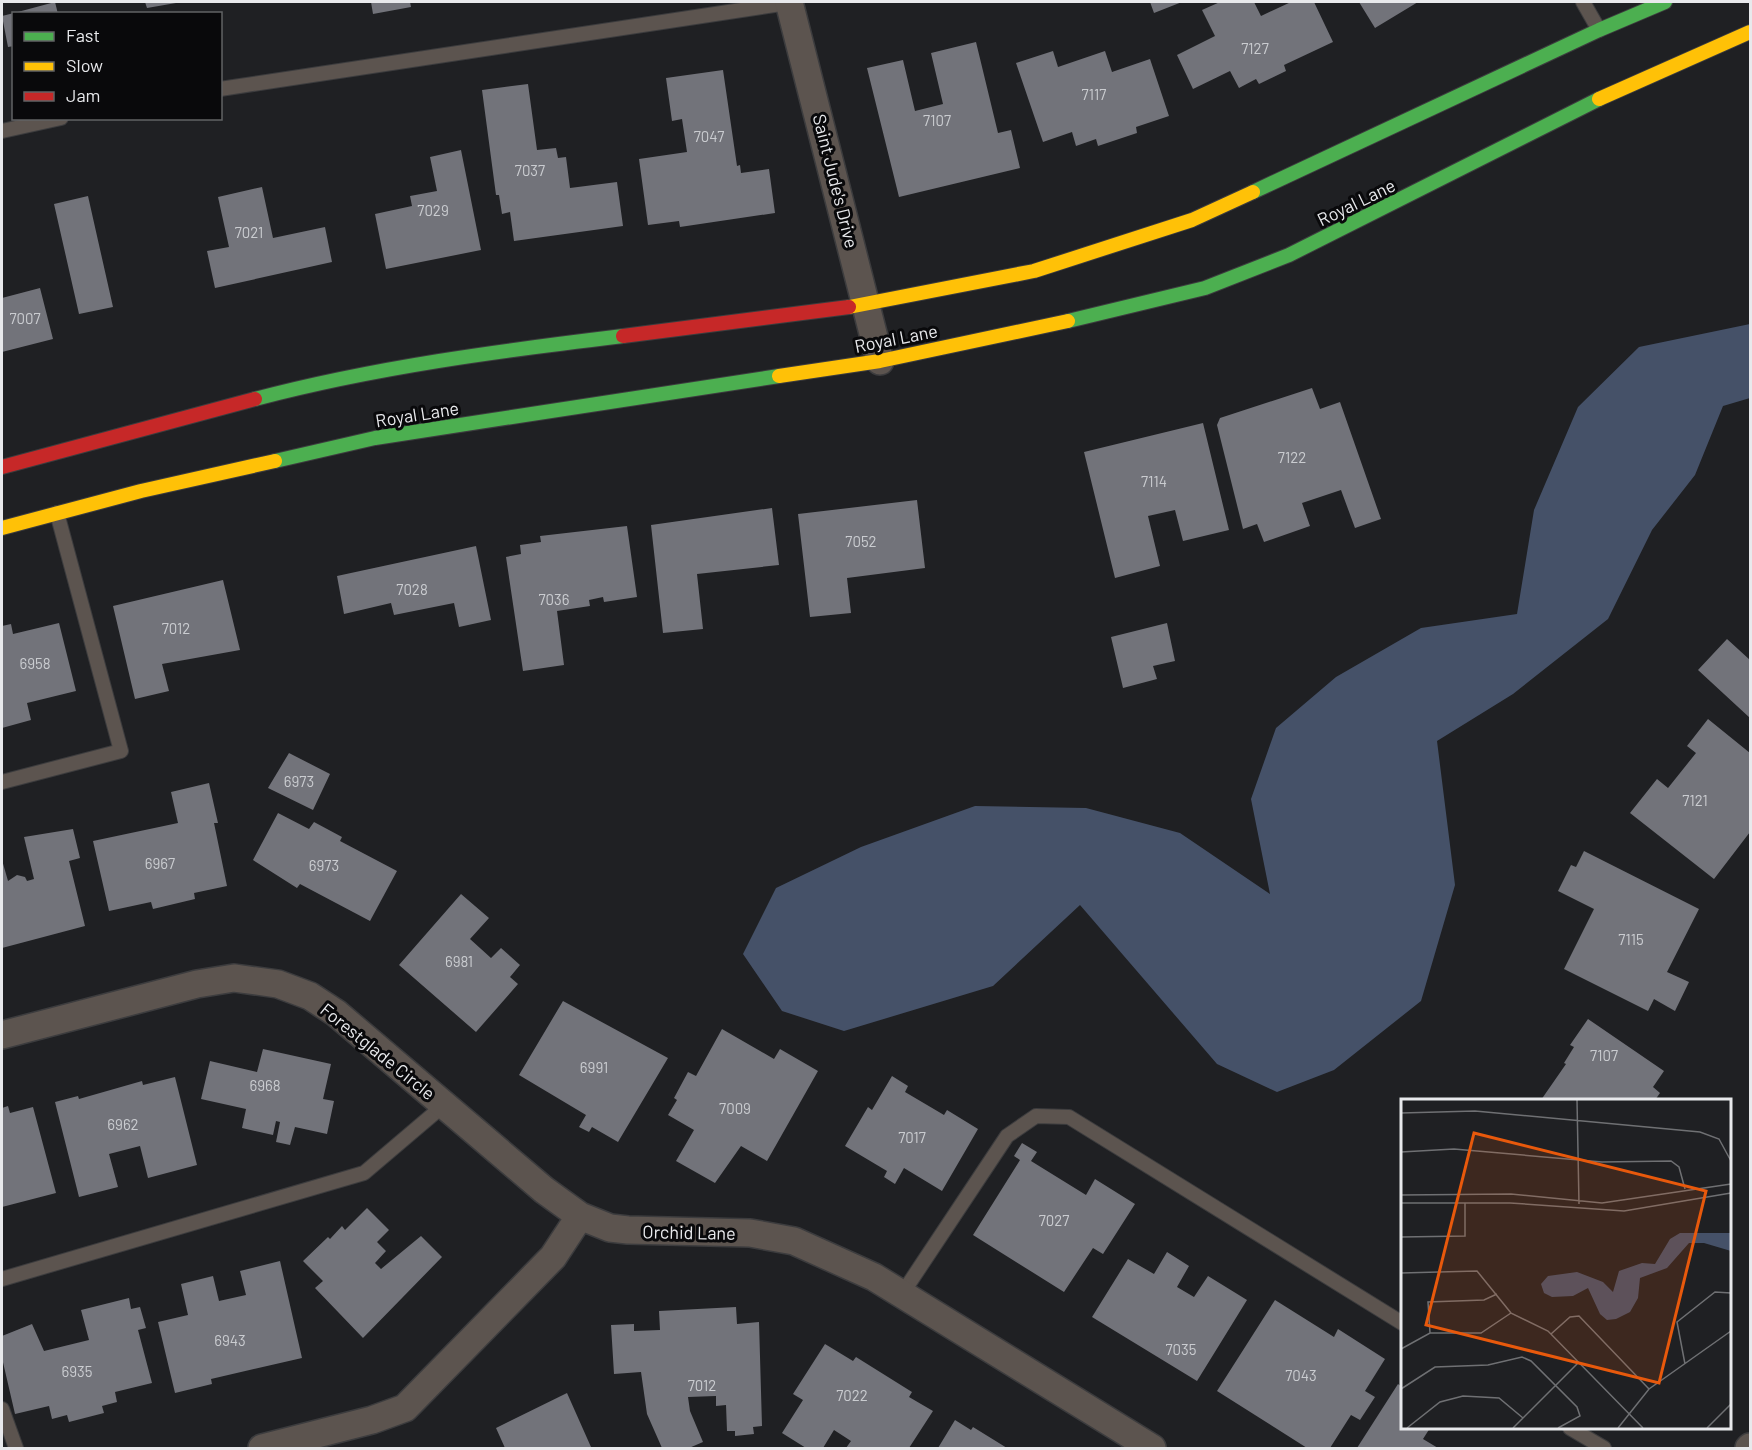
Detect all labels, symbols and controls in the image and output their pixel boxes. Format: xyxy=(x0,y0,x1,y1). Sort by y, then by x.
legend xyxy=(12,12,222,120)
text: Fast xyxy=(66,24,100,46)
house number: 7127 xyxy=(1241,39,1269,57)
text: Slow xyxy=(66,54,103,76)
text: Jam xyxy=(66,84,100,106)
house number: 7117 xyxy=(1082,85,1106,103)
house number: 7107 xyxy=(923,111,951,129)
street label: Saint Jude's Drive xyxy=(809,112,863,250)
house number: 7047 xyxy=(694,127,724,145)
house number: 7037 xyxy=(515,161,545,179)
street label: Royal Lane xyxy=(1313,174,1399,230)
house number: 7029 xyxy=(417,201,449,219)
house number: 7021 xyxy=(235,223,263,241)
house number: 7007 xyxy=(9,309,41,327)
street label: Royal Lane xyxy=(853,319,939,357)
street label: Royal Lane xyxy=(374,397,460,431)
house number: 7122 xyxy=(1278,448,1306,466)
house number: 7114 xyxy=(1141,472,1167,490)
house number: 7052 xyxy=(845,532,877,550)
house number: 7028 xyxy=(396,580,428,598)
house number: 7036 xyxy=(538,590,570,608)
house number: 7012 xyxy=(162,619,190,637)
house number: 6958 xyxy=(19,654,51,672)
house number: 6973 xyxy=(284,772,314,790)
house number: 7121 xyxy=(1682,791,1708,809)
house number: 6967 xyxy=(145,854,175,872)
house number: 6973 xyxy=(309,856,339,874)
house number: 7115 xyxy=(1618,930,1644,948)
house number: 6981 xyxy=(445,952,473,970)
street label: Forestglade Circle xyxy=(316,998,440,1104)
house number: 7107 xyxy=(1590,1046,1618,1064)
house number: 6991 xyxy=(580,1058,608,1076)
house number: 6968 xyxy=(249,1076,281,1094)
house number: 7009 xyxy=(719,1099,751,1117)
inset map xyxy=(1401,1099,1731,1429)
house number: 6962 xyxy=(107,1115,139,1133)
house number: 7017 xyxy=(898,1128,926,1146)
house number: 7027 xyxy=(1039,1211,1069,1229)
street label: Orchid Lane xyxy=(642,1220,736,1244)
house number: 6943 xyxy=(214,1331,246,1349)
house number: 7035 xyxy=(1165,1340,1197,1358)
house number: 6935 xyxy=(62,1362,92,1380)
house number: 7043 xyxy=(1285,1366,1317,1384)
house number: 7012 xyxy=(688,1376,716,1394)
house number: 7022 xyxy=(836,1386,868,1404)

